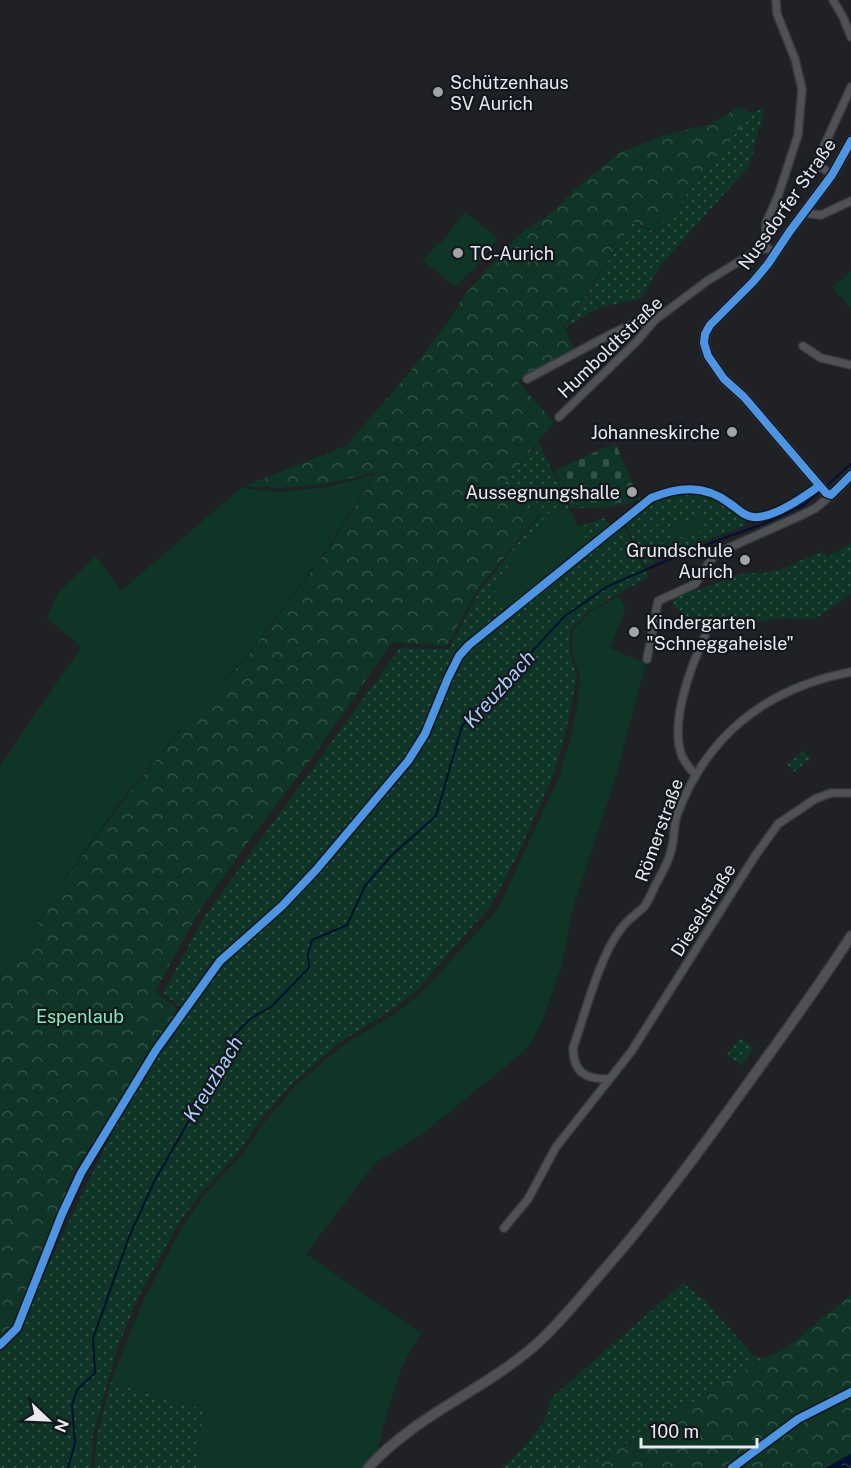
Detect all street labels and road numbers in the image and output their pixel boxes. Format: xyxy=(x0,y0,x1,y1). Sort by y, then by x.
street label: Nussdorfer Straße xyxy=(734,134,840,274)
street label: Humboldtstraße xyxy=(553,292,667,402)
street label: Römerstraße xyxy=(631,776,687,884)
street label: Dieselstraße xyxy=(666,860,740,960)

